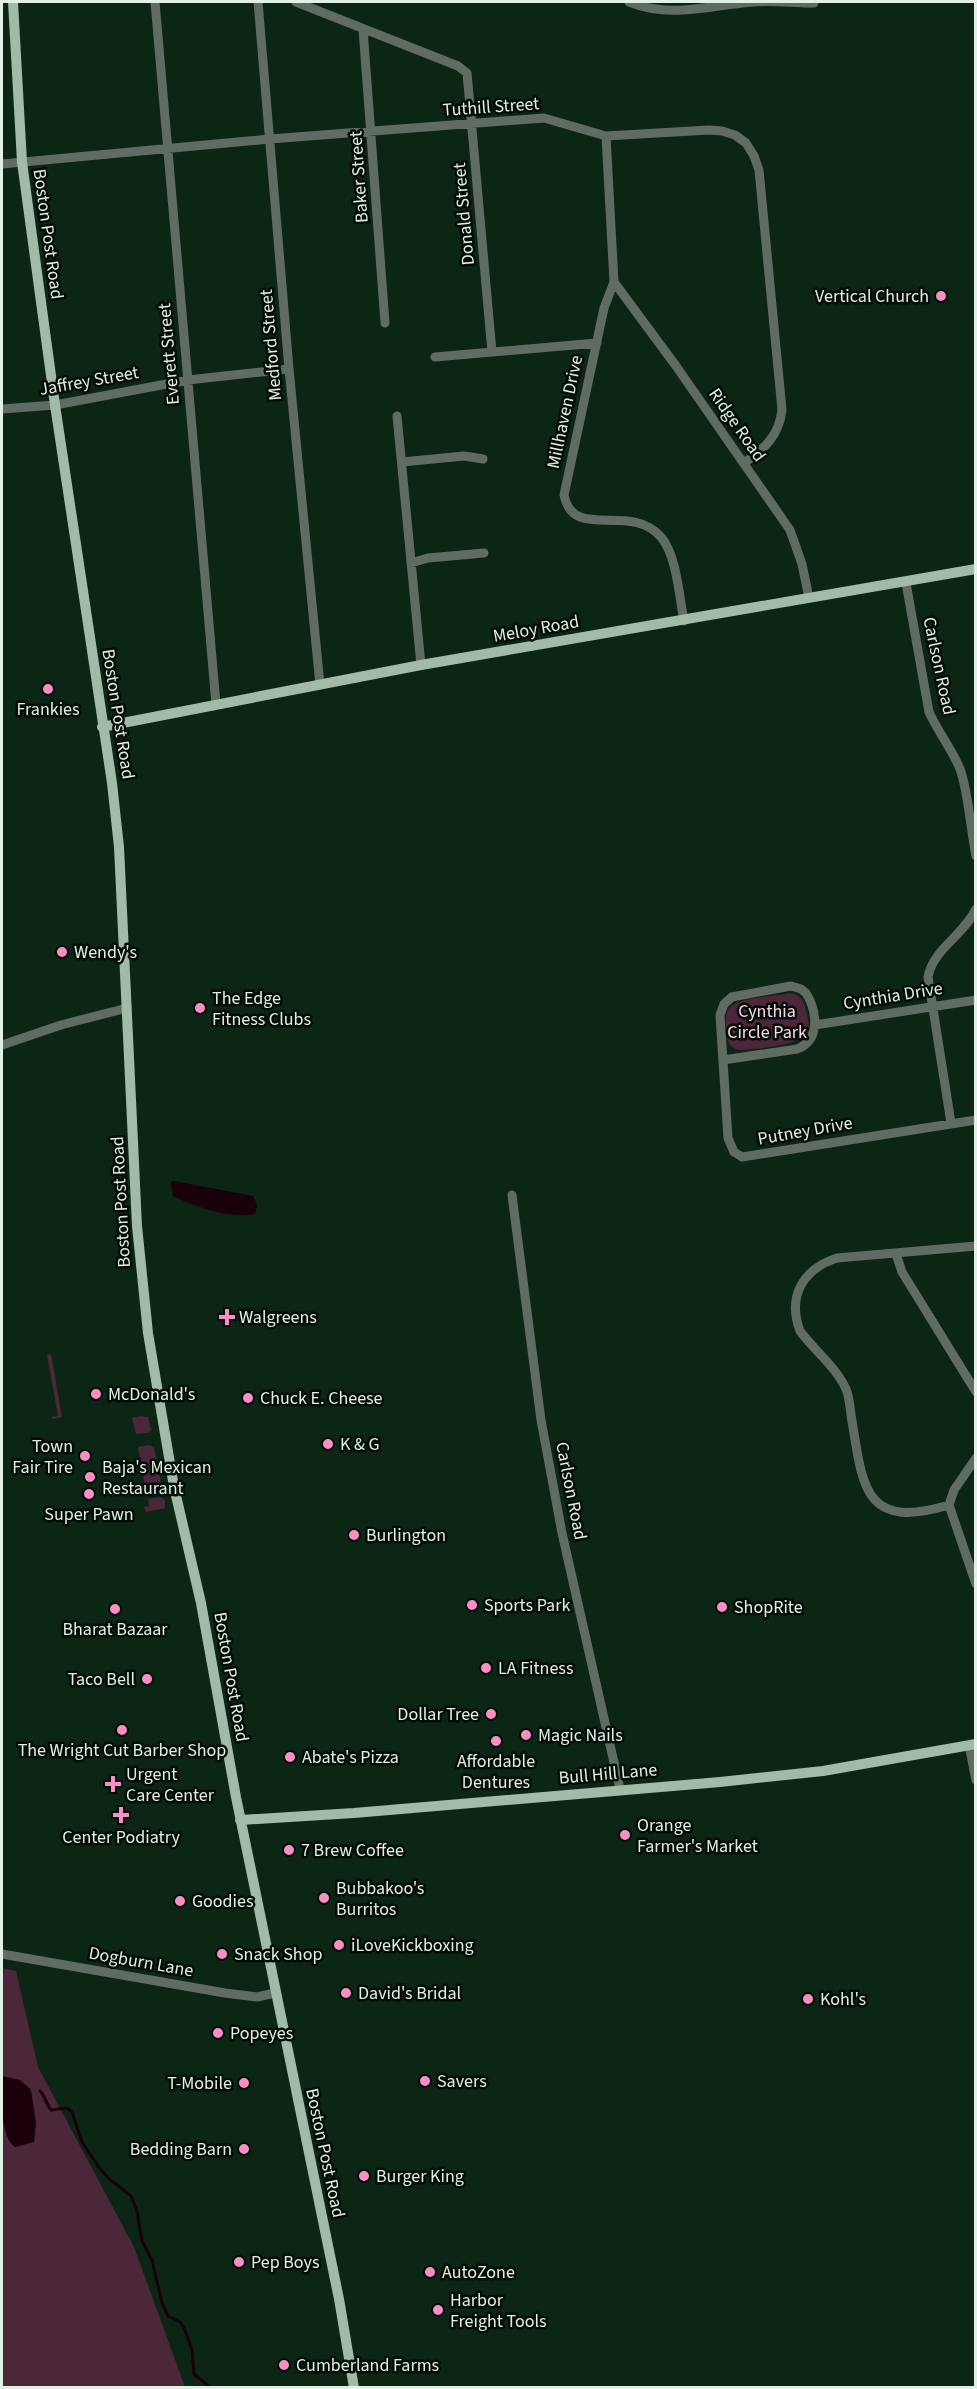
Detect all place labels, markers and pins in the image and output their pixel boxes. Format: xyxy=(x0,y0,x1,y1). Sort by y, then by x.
place label: Vertical Church xyxy=(815,284,929,309)
marker: Vertical Church xyxy=(934,289,948,303)
marker: Frankies xyxy=(41,682,55,696)
place label: Frankies xyxy=(16,697,80,722)
place label: Wendy's xyxy=(74,940,137,965)
marker: Wendy's xyxy=(55,945,69,959)
place label: The Edge Fitness Clubs xyxy=(212,986,311,1032)
marker: The Edge Fitness Clubs xyxy=(193,1001,207,1015)
place label: Walgreens xyxy=(239,1305,317,1330)
marker: Walgreens xyxy=(220,1310,234,1324)
place label: McDonald's xyxy=(108,1382,195,1407)
place label: Chuck E. Cheese xyxy=(260,1386,383,1411)
marker: McDonald's xyxy=(89,1387,103,1401)
marker: Chuck E. Cheese xyxy=(241,1391,255,1405)
place label: K & G xyxy=(340,1432,380,1457)
place label: Town Fair Tire xyxy=(12,1434,73,1480)
marker: K & G xyxy=(321,1437,335,1451)
marker: Town Fair Tire xyxy=(78,1449,92,1463)
place label: Baja's Mexican Restaurant xyxy=(102,1455,212,1501)
marker: Baja's Mexican Restaurant xyxy=(83,1470,97,1484)
marker: Super Pawn xyxy=(82,1487,96,1501)
place label: Super Pawn xyxy=(44,1502,134,1527)
place label: Burlington xyxy=(366,1523,446,1548)
marker: Burlington xyxy=(347,1528,361,1542)
place label: Sports Park xyxy=(484,1593,570,1618)
place label: ShopRite xyxy=(734,1595,803,1620)
marker: Sports Park xyxy=(465,1598,479,1612)
marker: ShopRite xyxy=(715,1600,729,1614)
marker: Bharat Bazaar xyxy=(108,1602,122,1616)
place label: Bharat Bazaar xyxy=(62,1617,168,1642)
place label: LA Fitness xyxy=(498,1656,573,1681)
marker: LA Fitness xyxy=(479,1661,493,1675)
place label: Taco Bell xyxy=(68,1667,135,1692)
marker: Taco Bell xyxy=(140,1672,154,1686)
place label: Dollar Tree xyxy=(397,1702,479,1727)
marker: Dollar Tree xyxy=(484,1707,498,1721)
marker: The Wright Cut Barber Shop xyxy=(115,1723,129,1737)
place label: Magic Nails xyxy=(538,1723,623,1748)
marker: Magic Nails xyxy=(519,1728,533,1742)
marker: Affordable Dentures xyxy=(489,1734,503,1748)
place label: The Wright Cut Barber Shop xyxy=(18,1738,226,1763)
place label: Abate's Pizza xyxy=(302,1745,399,1770)
place label: Affordable Dentures xyxy=(457,1749,535,1795)
marker: Abate's Pizza xyxy=(283,1750,297,1764)
place label: Urgent Care Center xyxy=(126,1762,215,1808)
marker: Urgent Care Center xyxy=(104,1775,122,1793)
marker: Center Podiatry xyxy=(112,1806,130,1824)
place label: Orange Farmer's Market xyxy=(637,1813,758,1859)
place label: Center Podiatry xyxy=(62,1825,180,1850)
marker: Orange Farmer's Market xyxy=(618,1828,632,1842)
place label: 7 Brew Coffee xyxy=(301,1838,404,1863)
marker: 7 Brew Coffee xyxy=(282,1843,296,1857)
place label: Bubbakoo's Burritos xyxy=(336,1876,424,1922)
place label: Goodies xyxy=(192,1889,254,1914)
marker: Bubbakoo's Burritos xyxy=(317,1891,331,1905)
marker: Goodies xyxy=(173,1894,187,1908)
place label: iLoveKickboxing xyxy=(351,1933,474,1958)
marker: iLoveKickboxing xyxy=(332,1938,346,1952)
place label: Snack Shop xyxy=(234,1942,322,1967)
marker: Snack Shop xyxy=(215,1947,229,1961)
place label: David's Bridal xyxy=(358,1981,461,2006)
marker: David's Bridal xyxy=(339,1986,353,2000)
place label: Kohl's xyxy=(820,1987,866,2012)
marker: Kohl's xyxy=(801,1992,815,2006)
place label: Popeyes xyxy=(230,2021,293,2046)
marker: Popeyes xyxy=(211,2026,225,2040)
place label: Savers xyxy=(437,2069,487,2094)
place label: T-Mobile xyxy=(167,2071,232,2096)
marker: Savers xyxy=(418,2074,432,2088)
marker: T-Mobile xyxy=(237,2076,251,2090)
place label: Bedding Barn xyxy=(130,2137,232,2162)
marker: Bedding Barn xyxy=(237,2142,251,2156)
place label: Burger King xyxy=(376,2164,464,2189)
marker: Burger King xyxy=(357,2169,371,2183)
place label: Pep Boys xyxy=(251,2250,320,2275)
marker: Pep Boys xyxy=(232,2255,246,2269)
place label: AutoZone xyxy=(442,2260,515,2285)
marker: AutoZone xyxy=(423,2265,437,2279)
place label: Harbor Freight Tools xyxy=(450,2288,547,2334)
marker: Harbor Freight Tools xyxy=(431,2303,445,2317)
place label: Cumberland Farms xyxy=(296,2353,439,2378)
marker: Cumberland Farms xyxy=(277,2358,291,2372)

